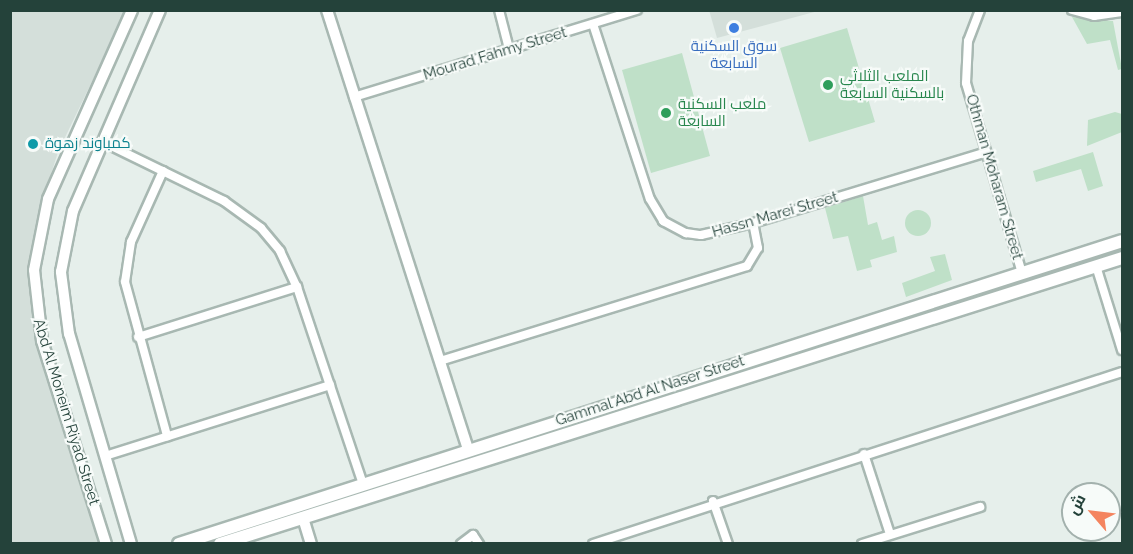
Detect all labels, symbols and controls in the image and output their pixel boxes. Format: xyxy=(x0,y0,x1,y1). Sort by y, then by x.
marker: سوق السكنية السابعة xyxy=(727,21,741,35)
street label: Mourad Fahmy Street xyxy=(421,24,569,84)
place label: سوق السكنية السابعة xyxy=(691,37,777,72)
place label: الملعب الثلاثي بالسكنية السابعة xyxy=(840,67,944,102)
marker: الملعب الثلاثي بالسكنية السابعة xyxy=(821,78,835,92)
street label: Othman Moharam Street xyxy=(962,92,1026,262)
place label: ملعب السكنية السابعة xyxy=(678,95,766,130)
marker: ملعب السكنية السابعة xyxy=(659,106,673,120)
place label: كمباوند زهوة xyxy=(45,135,131,153)
marker: كمباوند زهوة xyxy=(26,137,40,151)
street label: Hassn Marei Street xyxy=(710,188,840,242)
street label: Abd Al Moneim Riyad Street xyxy=(29,316,103,508)
street label: Gammal Abd Al Naser Street xyxy=(552,352,748,430)
north arrow xyxy=(1061,482,1121,542)
text: ش xyxy=(1063,491,1090,518)

